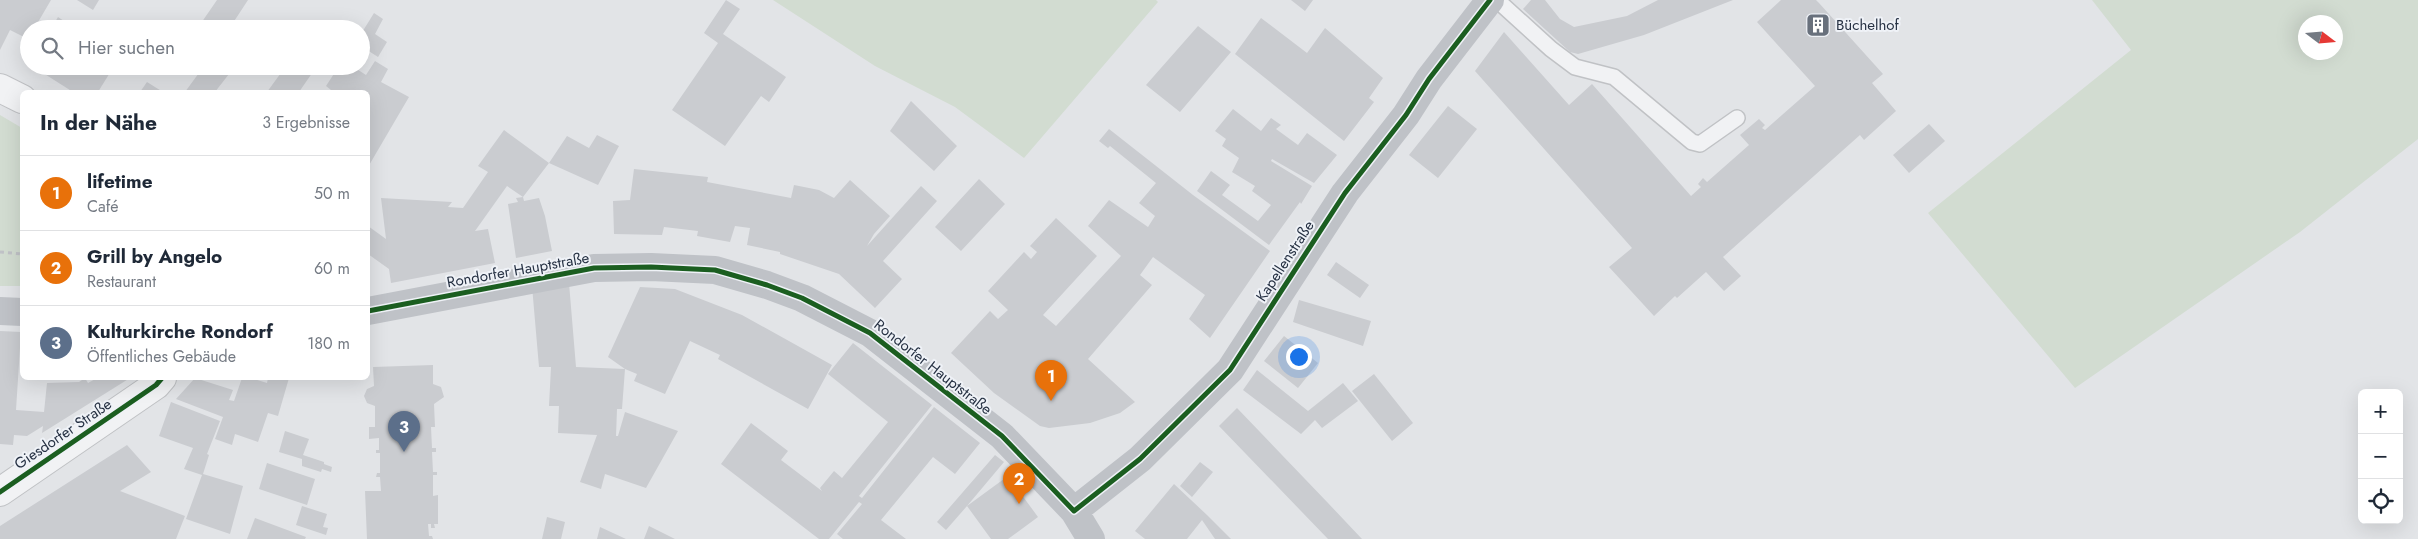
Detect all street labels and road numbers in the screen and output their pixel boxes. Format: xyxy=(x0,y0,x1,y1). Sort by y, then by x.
street label: Kapellenstraße xyxy=(1251,216,1320,306)
street label: Rondorfer Hauptstraße xyxy=(445,247,591,293)
street label: Rondorfer Hauptstraße xyxy=(869,314,997,420)
street label: Giesdorfer Straße xyxy=(10,393,116,475)

